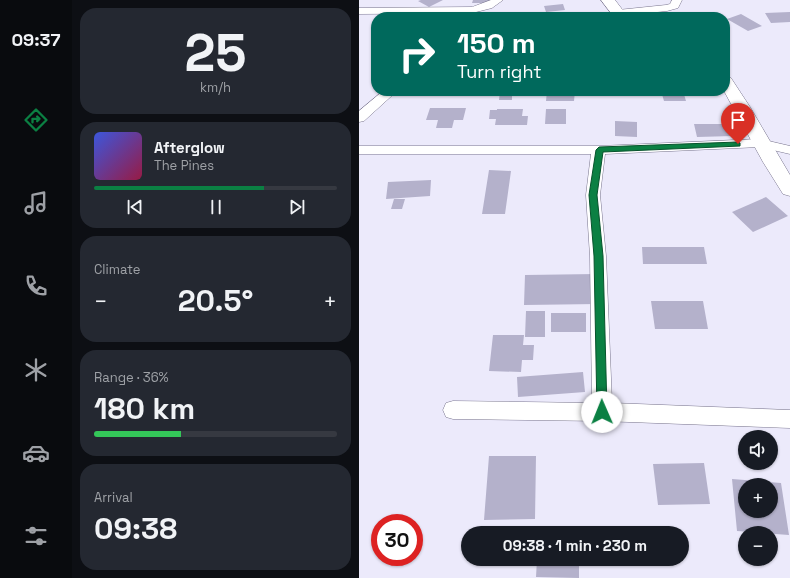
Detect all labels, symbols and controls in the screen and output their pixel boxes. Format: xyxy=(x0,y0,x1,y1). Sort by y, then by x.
text: 25 xyxy=(184,20,247,86)
text: 150 m xyxy=(457,25,536,61)
text: 09:37 xyxy=(11,28,61,51)
icon: right xyxy=(391,28,443,80)
text: Turn right xyxy=(457,60,541,83)
text: km/h xyxy=(200,79,231,96)
pin xyxy=(721,103,755,144)
icon: directions xyxy=(22,106,50,134)
icon: arrive xyxy=(727,109,749,131)
text: Afterglow xyxy=(154,138,225,157)
text: The Pines xyxy=(154,157,214,174)
icon: music xyxy=(22,189,50,217)
icon: previous xyxy=(124,196,146,218)
icon: pause xyxy=(205,196,227,218)
icon: next xyxy=(286,196,308,218)
text: Climate xyxy=(94,261,140,278)
icon: phone xyxy=(22,272,50,300)
text: 20.5° xyxy=(178,281,253,320)
text: − xyxy=(94,287,108,315)
text: + xyxy=(323,287,337,315)
icon: climate xyxy=(22,356,50,384)
text: Range · 36% xyxy=(94,369,169,386)
text: 180 km xyxy=(94,389,195,428)
position arrow xyxy=(581,391,623,433)
map controls xyxy=(738,430,778,566)
button: sound xyxy=(738,430,778,470)
icon: car xyxy=(22,439,50,467)
button: + xyxy=(738,478,778,518)
text: Arrival xyxy=(94,489,133,506)
text: 09:38 xyxy=(94,509,177,548)
speed limit sign: 30 xyxy=(371,514,423,566)
icon: filters xyxy=(22,522,50,550)
button: − xyxy=(738,526,778,566)
text: 09:38 · 1 min · 230 m xyxy=(503,536,647,555)

